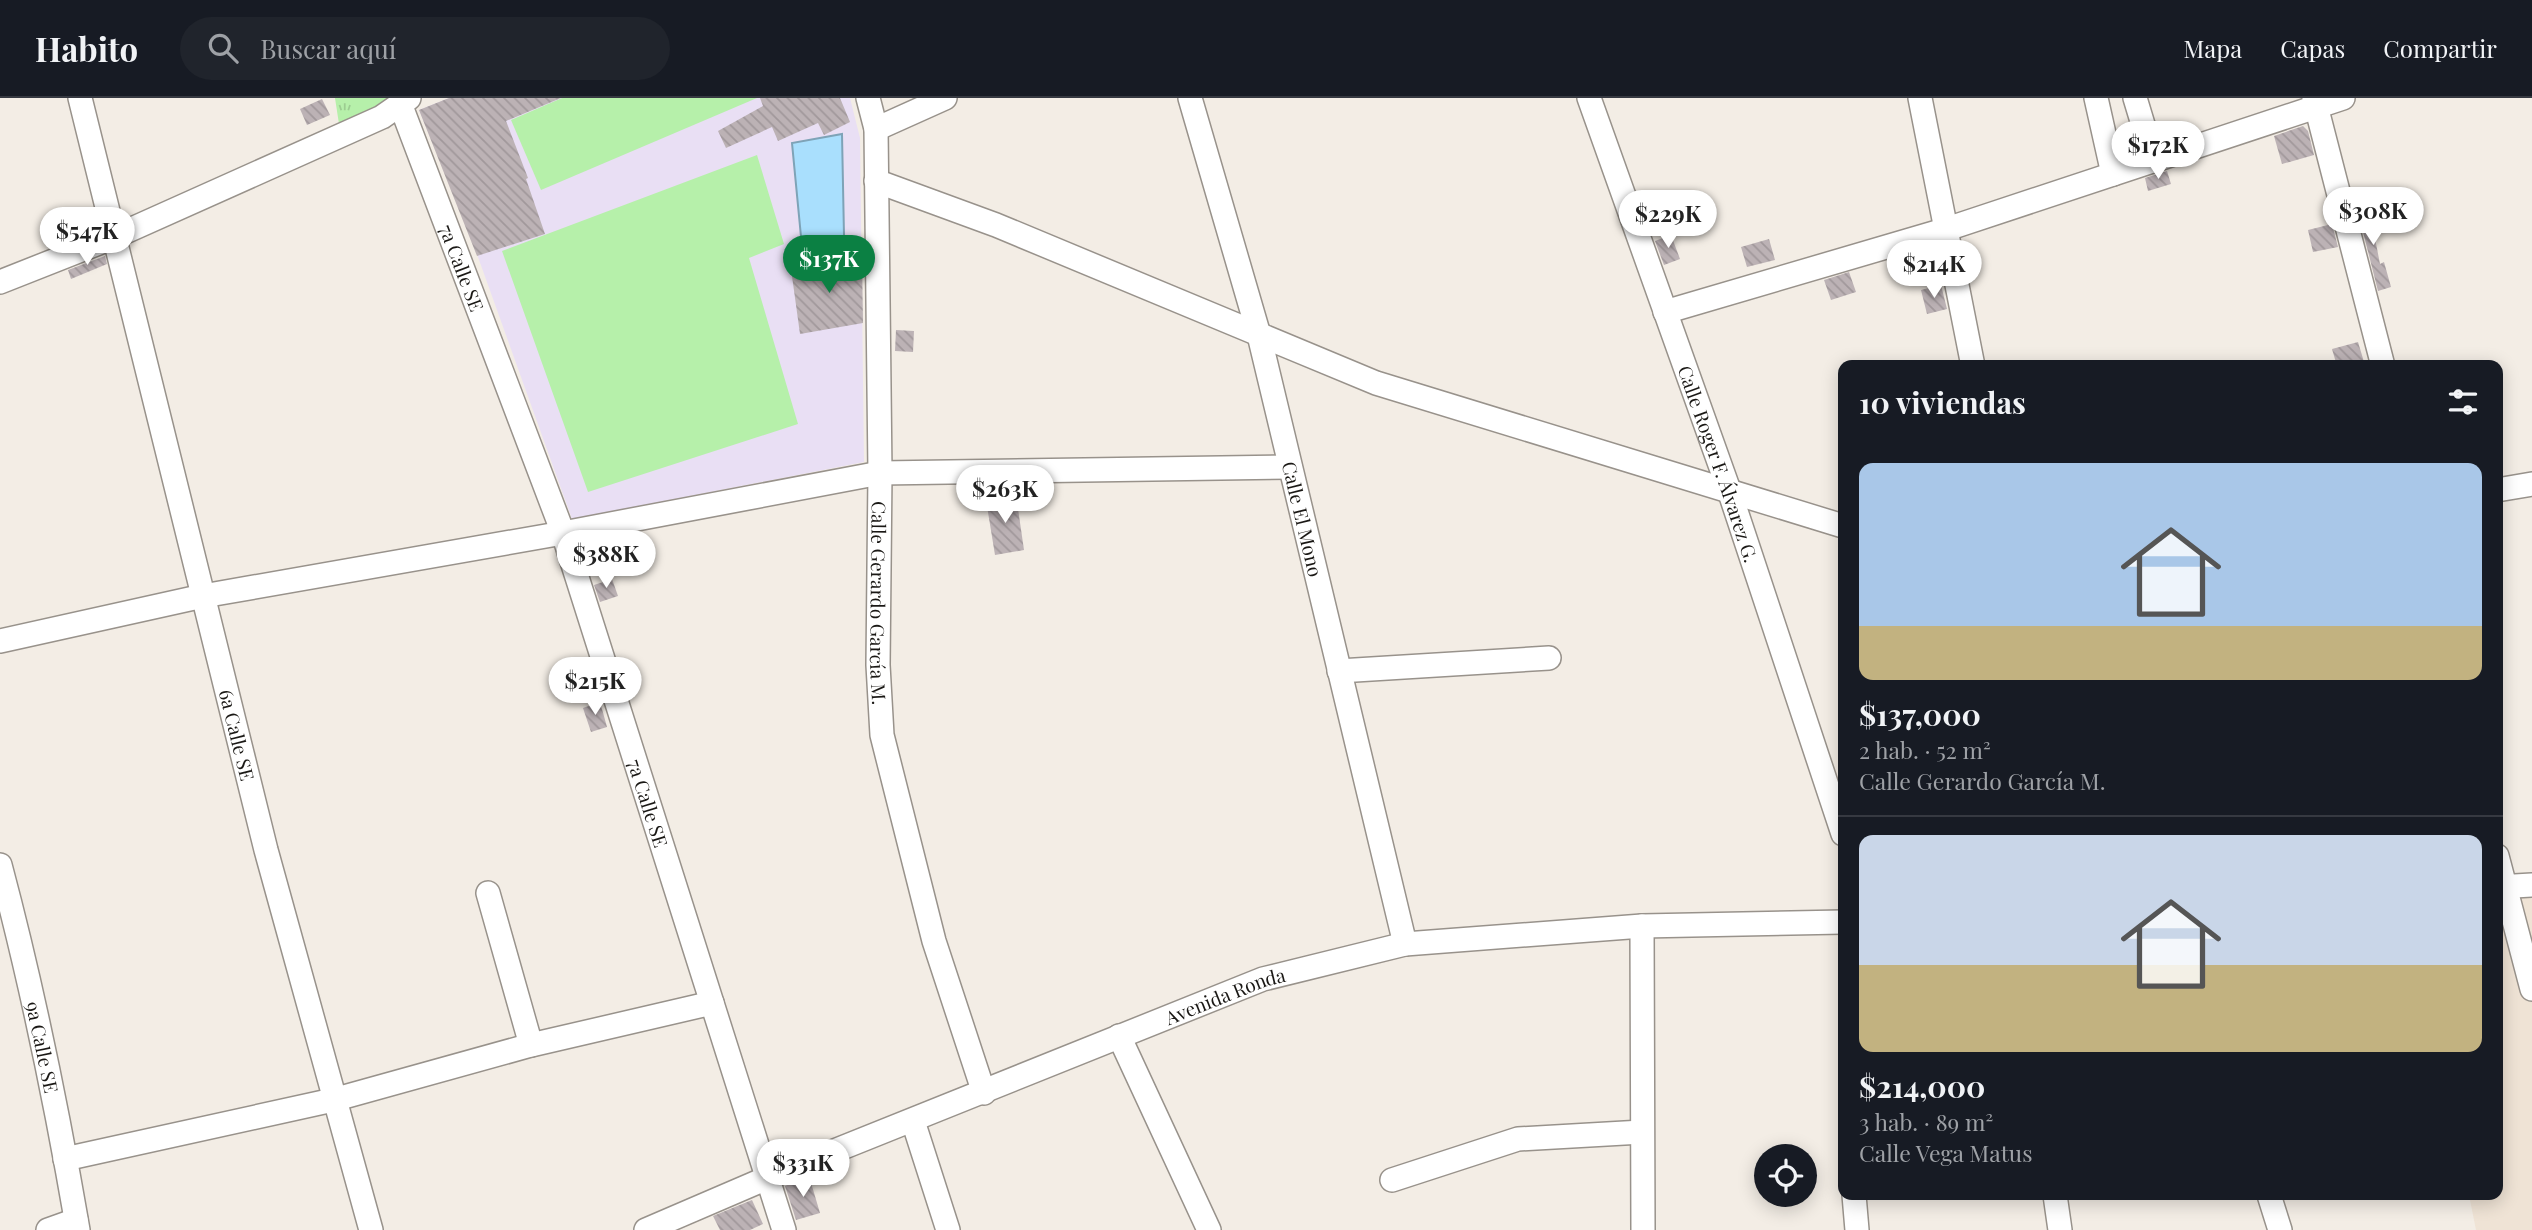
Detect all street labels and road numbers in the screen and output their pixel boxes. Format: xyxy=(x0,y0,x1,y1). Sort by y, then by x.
street label: 7a Calle SE xyxy=(434,221,491,315)
street label: Calle Roger F. Álvarez G. xyxy=(1672,362,1765,565)
street label: Calle El Mono xyxy=(1277,459,1329,579)
street label: Calle Gerardo García M. xyxy=(865,501,893,706)
street label: 6a Calle SE xyxy=(214,686,261,783)
street label: 7a Calle SE xyxy=(622,756,675,850)
street label: Avenida Ronda xyxy=(1160,961,1288,1030)
street label: 9a Calle SE xyxy=(21,999,65,1095)

